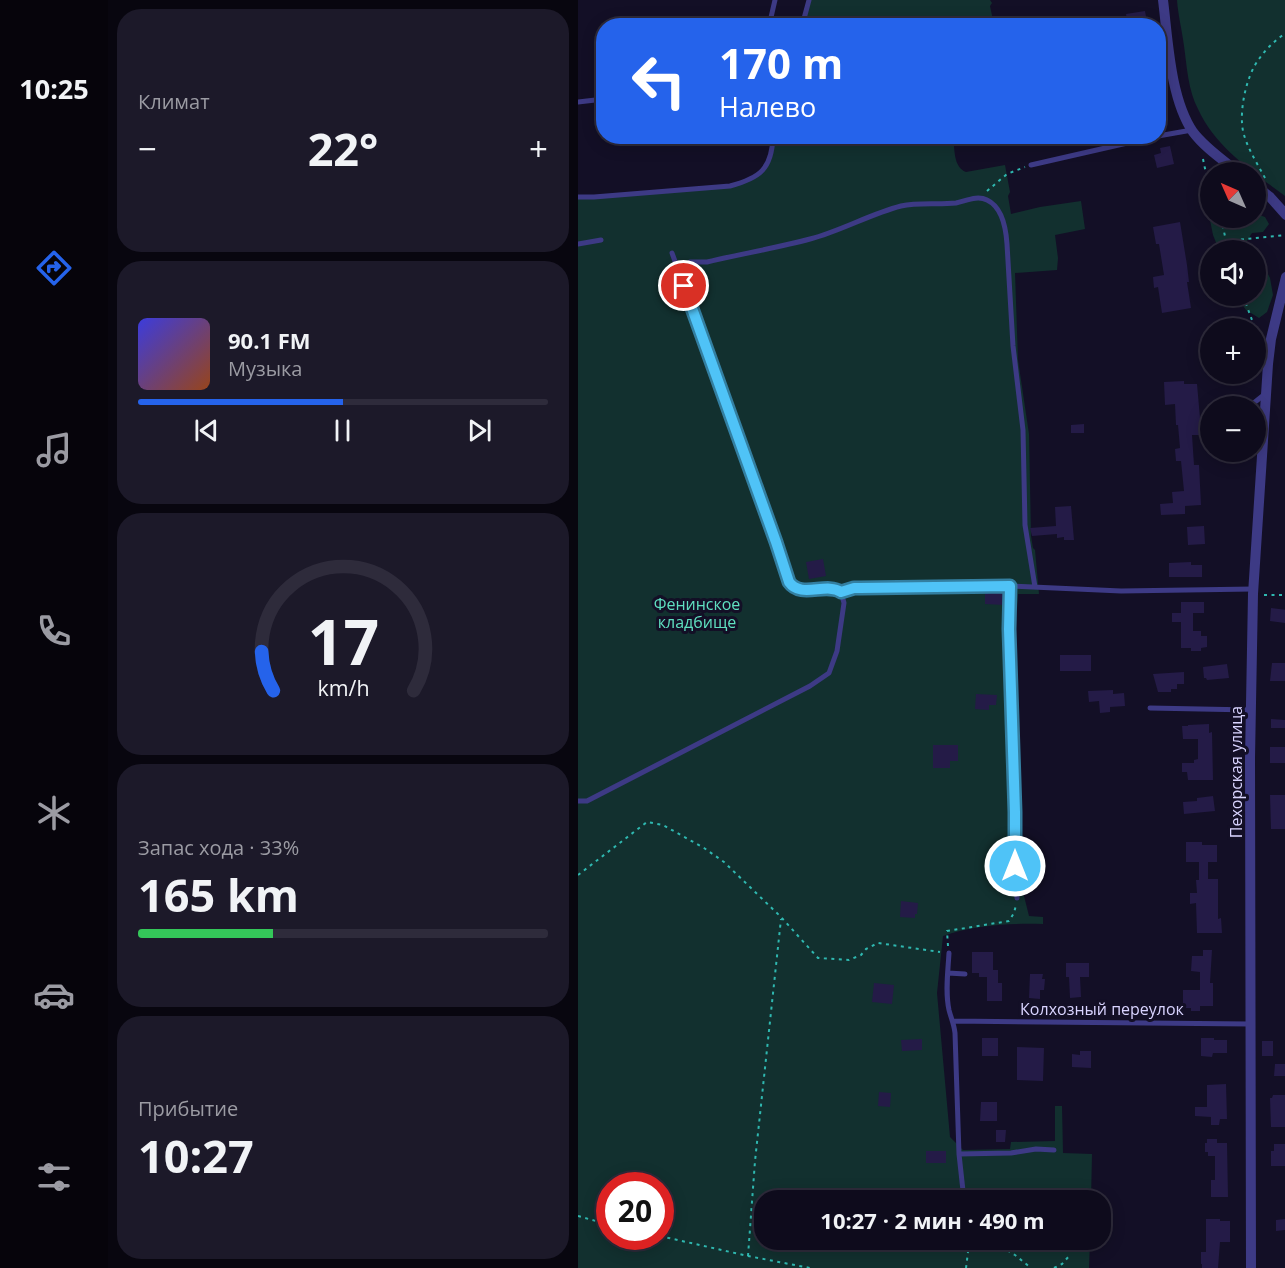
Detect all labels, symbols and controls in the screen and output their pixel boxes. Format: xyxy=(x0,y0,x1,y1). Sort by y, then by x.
text: 170 m xyxy=(719,34,843,91)
icon: left xyxy=(620,42,698,120)
text: 10:25 xyxy=(19,70,89,107)
text: Климат xyxy=(138,88,210,115)
text: Налево xyxy=(719,88,816,125)
text: 22° xyxy=(308,118,378,179)
text: − xyxy=(138,126,157,171)
text: + xyxy=(529,126,548,171)
north arrow xyxy=(1200,162,1266,228)
map controls xyxy=(1200,162,1266,462)
button: sound xyxy=(1200,240,1266,306)
icon: directions xyxy=(33,247,75,289)
pin xyxy=(658,260,709,311)
icon: arrive xyxy=(667,269,700,302)
button: + xyxy=(1200,318,1266,384)
text: 90.1 FM xyxy=(228,325,311,355)
text: Музыка xyxy=(228,355,302,382)
button: − xyxy=(1200,396,1266,462)
icon: previous xyxy=(190,414,223,447)
icon: pause xyxy=(326,414,359,447)
icon: next xyxy=(463,414,496,447)
icon: music xyxy=(33,429,75,471)
park label: Фенинское кладбище xyxy=(654,593,740,633)
text: 17 xyxy=(307,598,379,683)
icon: phone xyxy=(33,610,75,652)
text: km/h xyxy=(317,673,369,702)
street label: Пехорская улица xyxy=(1225,706,1247,838)
icon: climate xyxy=(33,792,75,834)
text: Запас хода · 33% xyxy=(138,834,299,861)
position arrow xyxy=(983,834,1047,898)
text: 165 km xyxy=(138,864,299,925)
icon: car xyxy=(33,974,75,1016)
street label: Колхозный переулок xyxy=(1020,998,1185,1020)
text: Прибытие xyxy=(138,1095,238,1122)
text: 10:27 xyxy=(138,1125,254,1186)
icon: filters xyxy=(33,1156,75,1198)
speed limit sign: 20 xyxy=(596,1172,674,1250)
text: 10:27 · 2 мин · 490 m xyxy=(820,1205,1045,1235)

